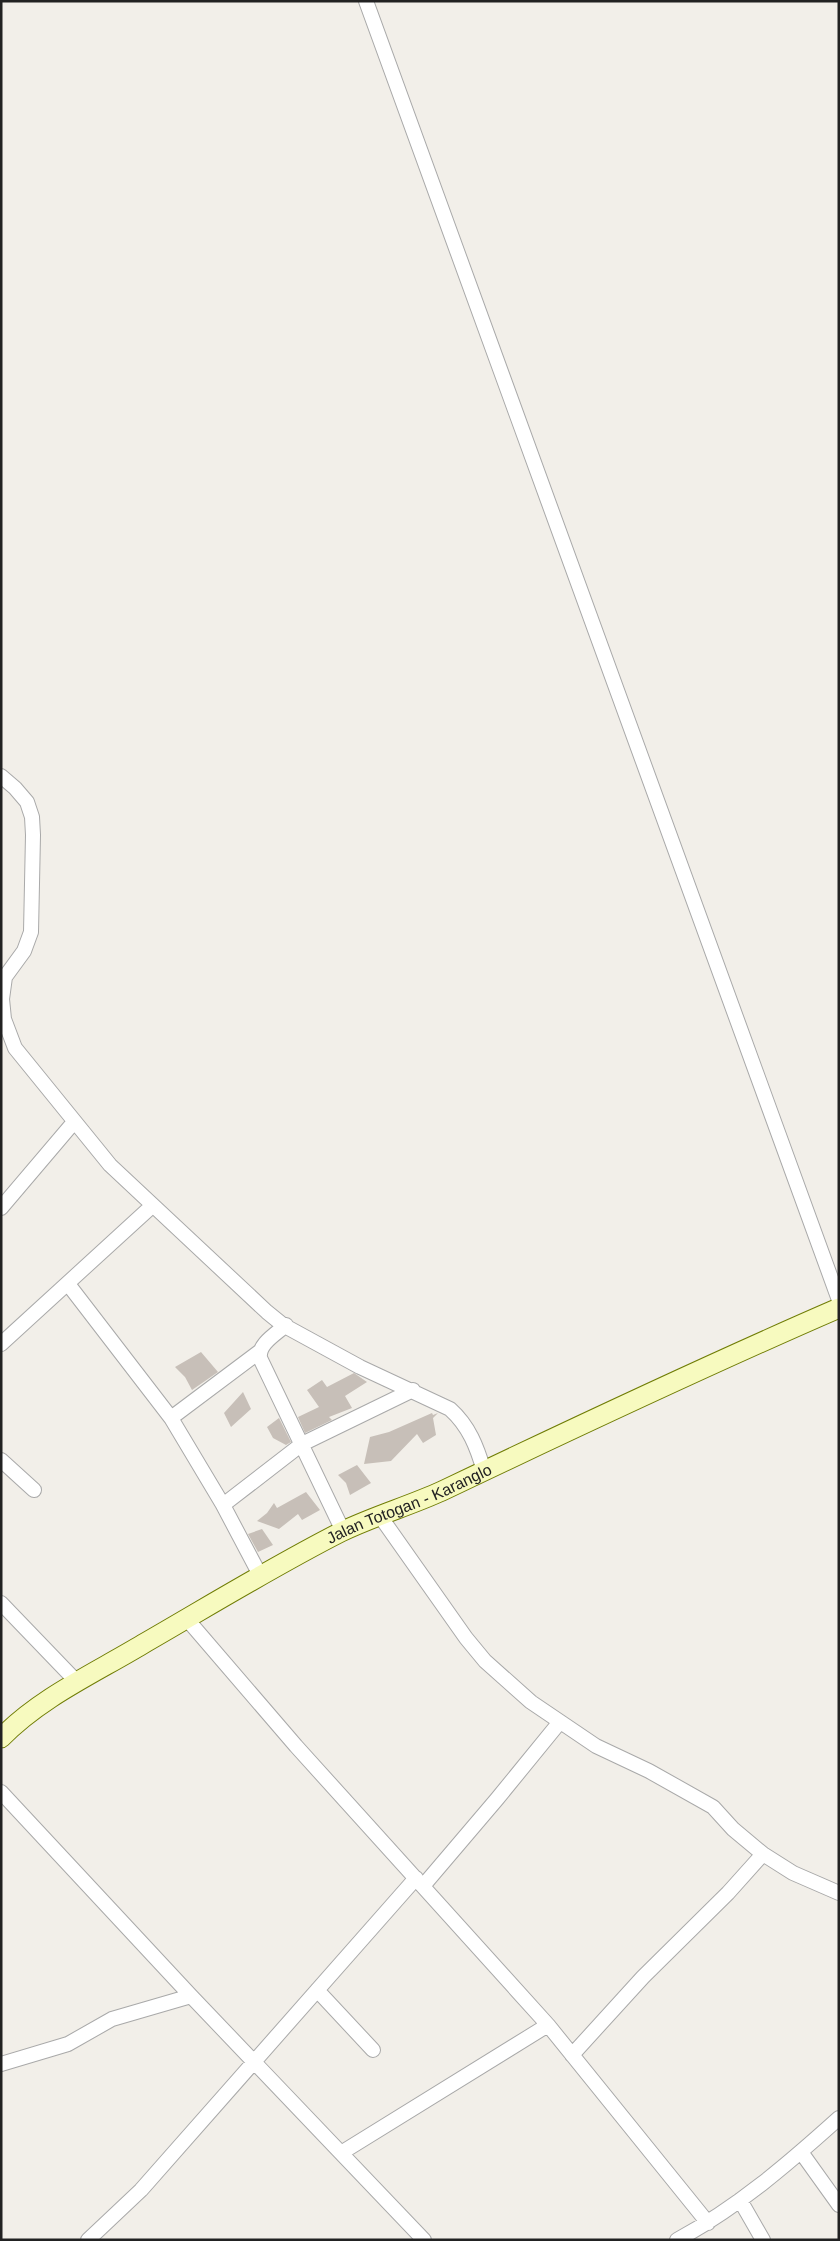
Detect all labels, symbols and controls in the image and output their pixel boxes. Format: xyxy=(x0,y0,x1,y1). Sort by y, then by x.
street label: Jalan Totogan - Karanglo xyxy=(324,1461,494,1547)

